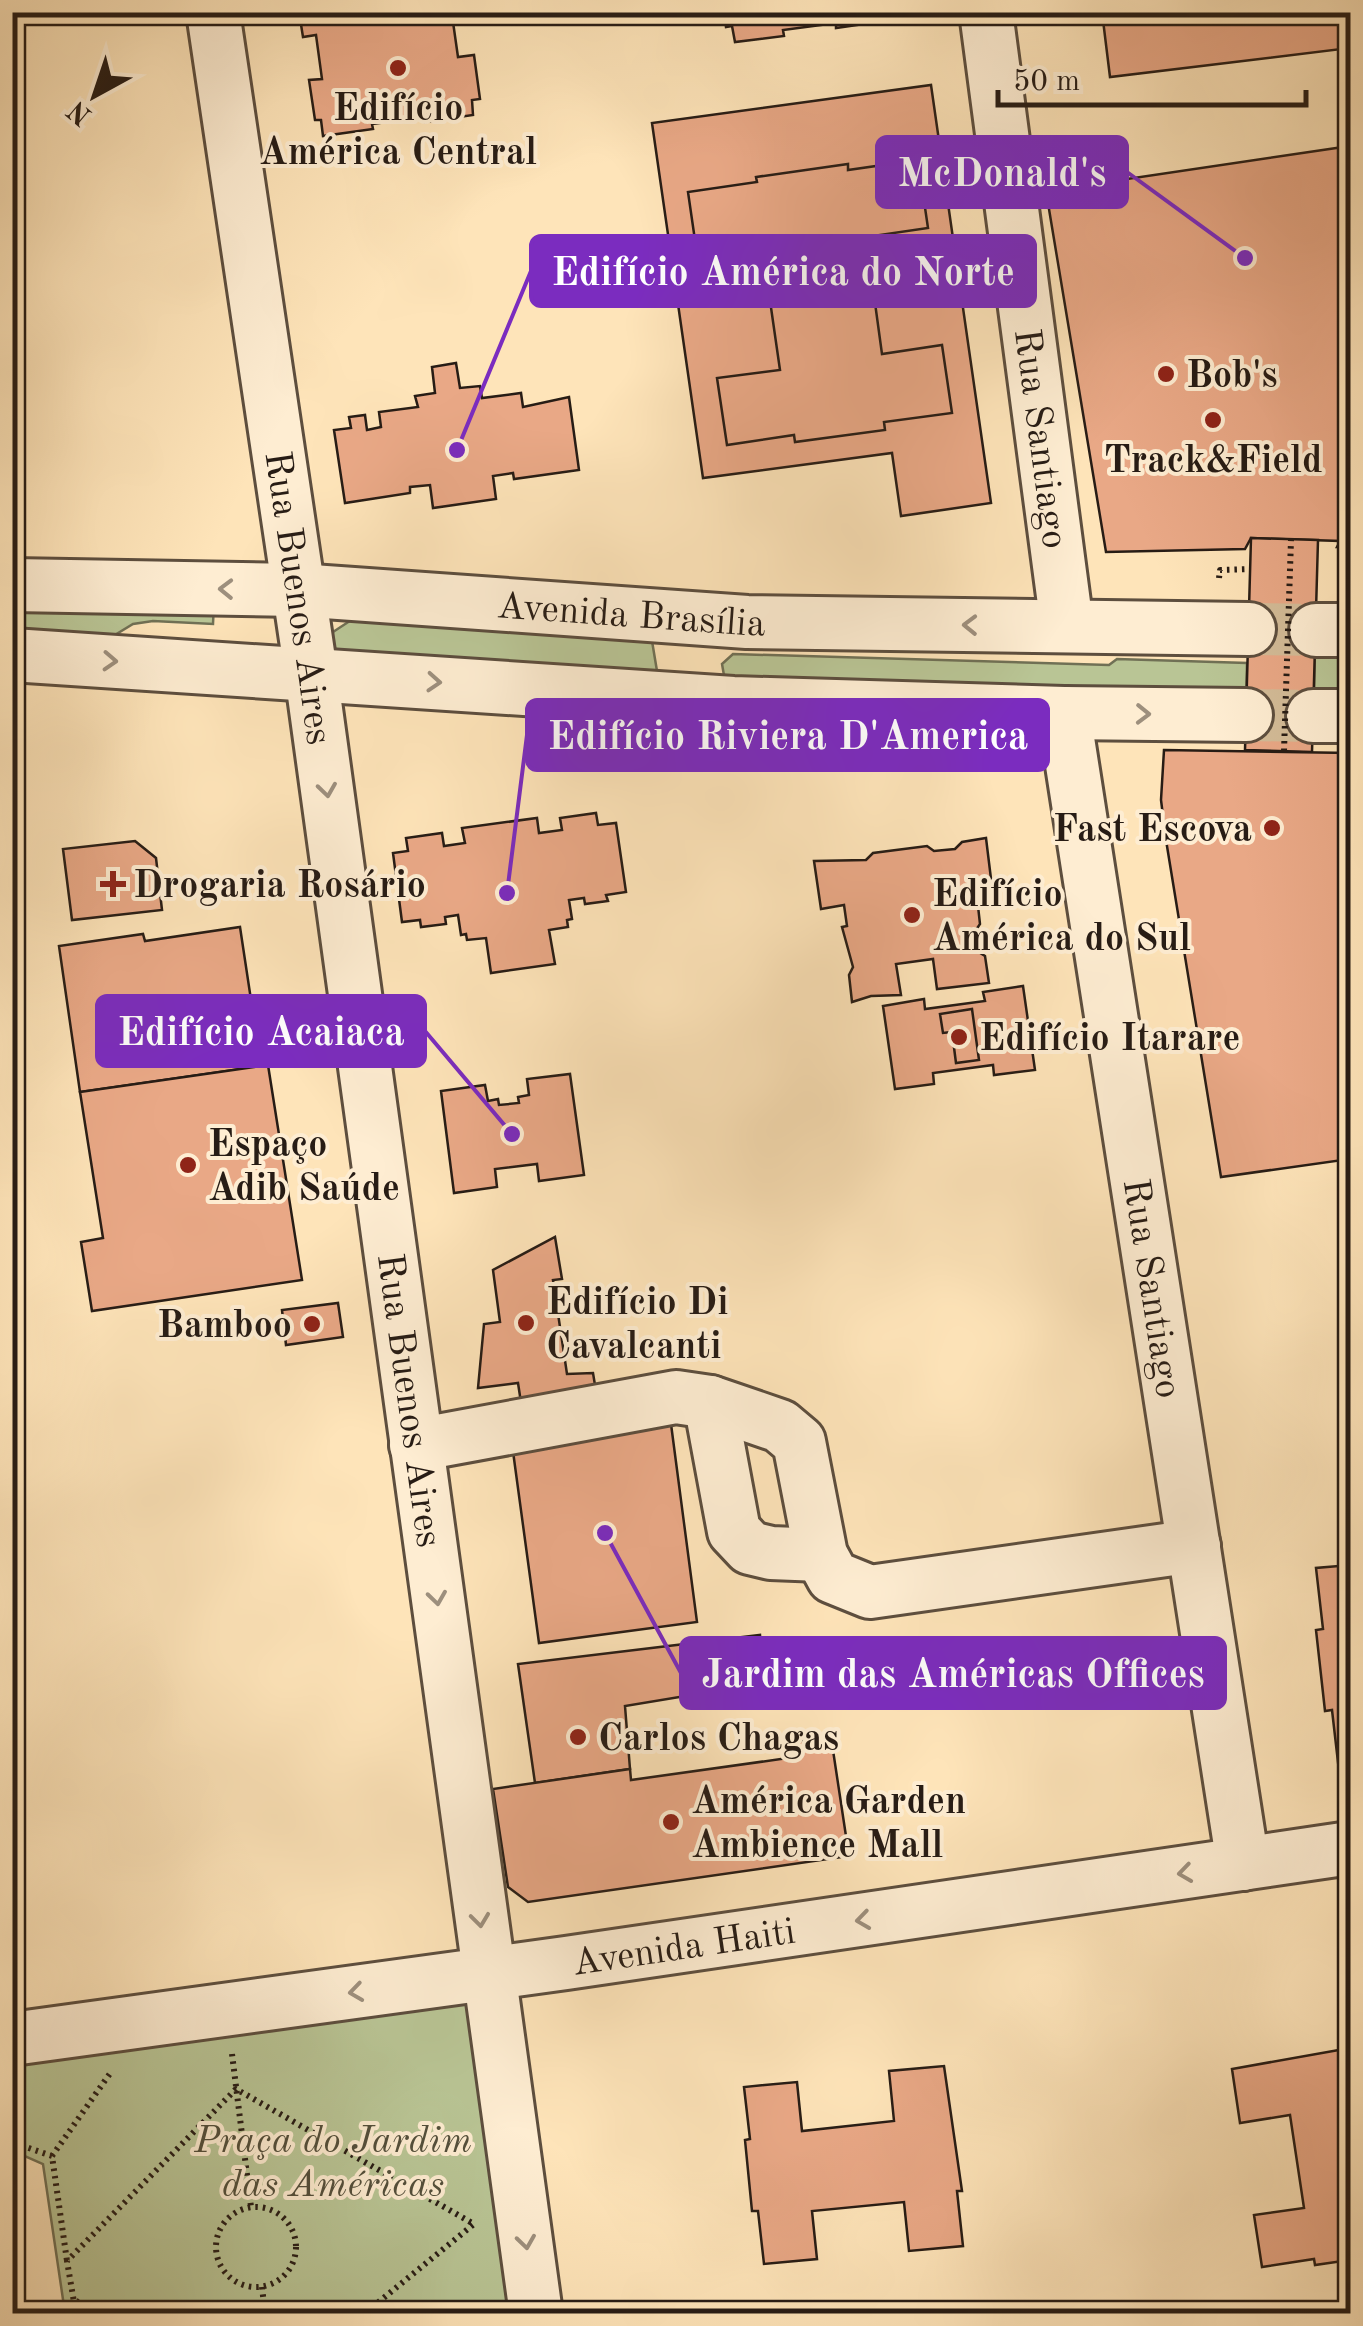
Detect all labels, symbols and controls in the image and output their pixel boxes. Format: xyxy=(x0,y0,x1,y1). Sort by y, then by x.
north arrow xyxy=(45,45,145,145)
scale bar xyxy=(998,45,1306,107)
marker: Edifício América Central xyxy=(387,57,409,79)
text: 50 m xyxy=(1013,67,1080,97)
place label: Edifício América Central xyxy=(259,91,537,173)
text: N xyxy=(63,94,98,129)
callout: McDonald's xyxy=(877,137,1127,207)
text: McDonald's xyxy=(897,156,1107,196)
callout: Edifício América do Norte xyxy=(531,236,1035,306)
text: Edifício América do Norte xyxy=(551,255,1015,295)
street label: Rua Santiago xyxy=(1006,326,1073,551)
place label: Bob's xyxy=(1186,358,1278,396)
marker: Bob's xyxy=(1155,363,1177,385)
marker: Track&Field xyxy=(1202,409,1224,431)
place label: Track&Field xyxy=(1104,443,1322,481)
street label: Rua Buenos Aires xyxy=(256,449,337,747)
one-way arrow xyxy=(217,578,232,600)
street label: Avenida Brasília xyxy=(495,588,766,644)
one-way arrow xyxy=(961,614,976,636)
one-way arrow xyxy=(102,650,118,671)
one-way arrow xyxy=(427,670,443,692)
callout: Edifício Riviera D'America xyxy=(527,700,1048,770)
one-way arrow xyxy=(1136,703,1152,725)
text: Edifício Riviera D'America xyxy=(548,719,1028,759)
one-way arrow xyxy=(316,782,337,799)
place label: Fast Escova xyxy=(1053,812,1252,850)
marker: Fast Escova xyxy=(1261,817,1283,839)
place label: Drogaria Rosário xyxy=(133,868,426,906)
marker: Drogaria Rosário xyxy=(102,873,124,895)
place label: Edifício América do Sul xyxy=(932,877,1191,959)
marker: Edifício América do Sul xyxy=(901,904,923,926)
callout: Edifício Acaiaca xyxy=(97,996,425,1066)
text: Edifício Acaiaca xyxy=(117,1015,405,1055)
place label: Edifício Itarare xyxy=(979,1021,1240,1059)
marker: Edifício Itarare xyxy=(948,1026,970,1048)
place label: Espaço Adib Saúde xyxy=(208,1127,400,1209)
marker: Espaço Adib Saúde xyxy=(177,1154,199,1176)
street label: Rua Santiago xyxy=(1115,1176,1186,1401)
street label: Rua Buenos Aires xyxy=(369,1251,447,1550)
place label: Edifício Di Cavalcanti xyxy=(546,1285,728,1367)
place label: Bamboo xyxy=(157,1308,292,1346)
marker: Edifício Di Cavalcanti xyxy=(515,1312,537,1334)
marker: Bamboo xyxy=(301,1313,323,1335)
one-way arrow xyxy=(425,1590,446,1606)
callout: Jardim das Américas Offices xyxy=(681,1638,1225,1708)
text: Jardim das Américas Offices xyxy=(701,1657,1205,1697)
place label: Carlos Chagas xyxy=(598,1721,839,1759)
marker: Carlos Chagas xyxy=(567,1726,589,1748)
place label: América Garden Ambience Mall xyxy=(691,1784,966,1866)
marker: América Garden Ambience Mall xyxy=(660,1811,682,1833)
one-way arrow xyxy=(1177,1861,1193,1882)
one-way arrow xyxy=(855,1908,872,1929)
one-way arrow xyxy=(469,1913,490,1929)
street label: Avenida Haiti xyxy=(570,1914,798,1984)
one-way arrow xyxy=(348,1980,364,2001)
park label: Praça do Jardim das Américas xyxy=(193,2123,472,2205)
one-way arrow xyxy=(514,2234,535,2250)

